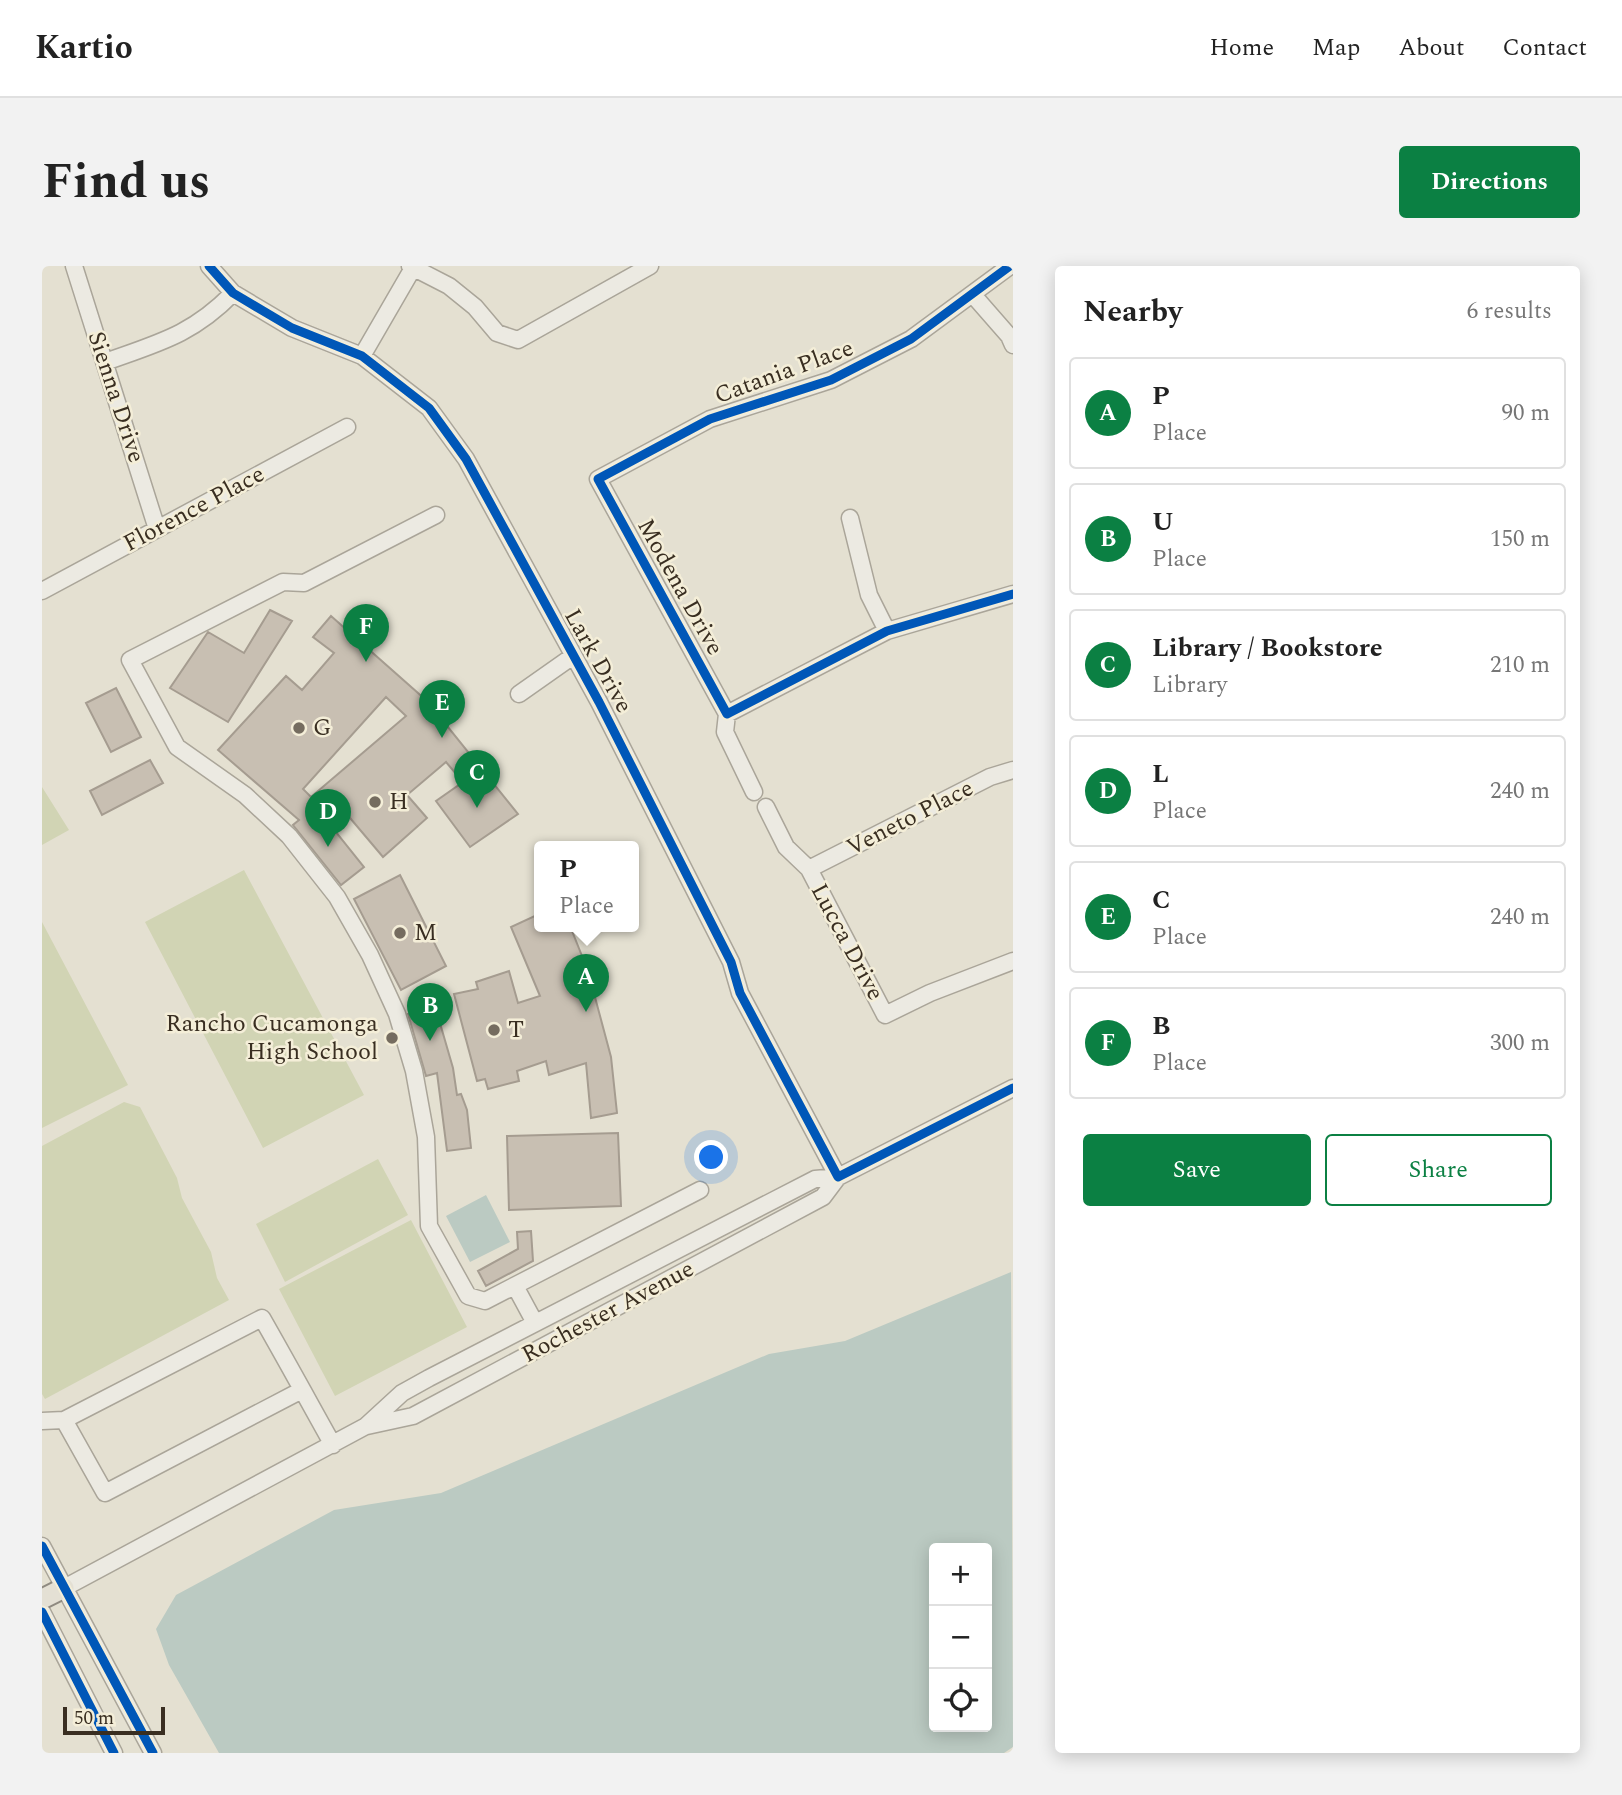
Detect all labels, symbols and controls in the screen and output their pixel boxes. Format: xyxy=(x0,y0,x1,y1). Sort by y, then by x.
text: Kartio xyxy=(35,23,133,73)
text: Home xyxy=(1209,30,1274,66)
text: Map xyxy=(1312,30,1360,66)
text: About xyxy=(1398,30,1464,66)
text: Contact xyxy=(1502,30,1587,66)
text: Find us xyxy=(42,145,210,220)
button: Directions xyxy=(1399,146,1580,218)
text: Nearby xyxy=(1083,289,1182,335)
text: 6 results xyxy=(1467,294,1552,329)
street label: Sienna Drive xyxy=(78,327,154,467)
street label: Catania Place xyxy=(709,330,859,414)
text: P xyxy=(1152,376,1170,416)
text: A xyxy=(1099,396,1117,431)
text: 90 m xyxy=(1501,396,1550,431)
text: Place xyxy=(1152,416,1207,451)
street label: Florence Place xyxy=(117,457,271,561)
text: U xyxy=(1152,502,1174,542)
street label: Modena Drive xyxy=(628,512,732,662)
text: B xyxy=(1100,522,1116,557)
text: 150 m xyxy=(1490,522,1550,557)
text: Place xyxy=(1152,542,1207,577)
street label: Lark Drive xyxy=(554,602,642,720)
pin: F xyxy=(343,604,389,662)
text: Library / Bookstore xyxy=(1152,628,1383,668)
text: C xyxy=(1100,648,1116,683)
text: 210 m xyxy=(1490,648,1550,683)
text: Library xyxy=(1152,668,1227,703)
pin: E xyxy=(419,680,465,738)
place label: G xyxy=(313,710,331,746)
marker: G xyxy=(291,720,307,736)
pin: C xyxy=(454,750,500,808)
text: L xyxy=(1152,754,1169,794)
street label: Veneto Place xyxy=(840,771,980,865)
text: D xyxy=(1099,774,1117,809)
text: 240 m xyxy=(1490,774,1550,809)
place label: H xyxy=(389,784,408,820)
pin: D xyxy=(305,789,351,847)
marker: H xyxy=(367,794,383,810)
text: Place xyxy=(1152,794,1207,829)
popup xyxy=(534,841,639,932)
text: P xyxy=(559,849,577,889)
street label: Lucca Drive xyxy=(801,877,893,1007)
text: C xyxy=(1152,880,1171,920)
text: Place xyxy=(559,889,614,924)
text: E xyxy=(1100,900,1116,935)
text: 240 m xyxy=(1490,900,1550,935)
place label: M xyxy=(414,915,437,951)
text: Place xyxy=(1152,920,1207,955)
marker: M xyxy=(392,925,408,941)
pin: A xyxy=(563,954,609,1012)
pin: B xyxy=(407,983,453,1041)
place label: Rancho Cucamonga High School xyxy=(166,1006,378,1070)
text: B xyxy=(1152,1006,1170,1046)
place label: T xyxy=(508,1012,524,1048)
marker: T xyxy=(486,1022,502,1038)
text: F xyxy=(1101,1026,1115,1061)
text: 300 m xyxy=(1490,1026,1550,1061)
marker: Rancho Cucamonga High School xyxy=(384,1030,400,1046)
text: Place xyxy=(1152,1046,1207,1081)
button: Save xyxy=(1083,1134,1311,1206)
button: Share xyxy=(1325,1134,1552,1206)
your location xyxy=(694,1140,728,1174)
street label: Rochester Avenue xyxy=(515,1251,701,1373)
map controls xyxy=(929,1543,992,1732)
button: + xyxy=(929,1543,992,1606)
button: − xyxy=(929,1606,992,1669)
button: locate xyxy=(929,1669,992,1732)
scale bar xyxy=(63,1704,164,1736)
text: 50 m xyxy=(74,1704,114,1733)

